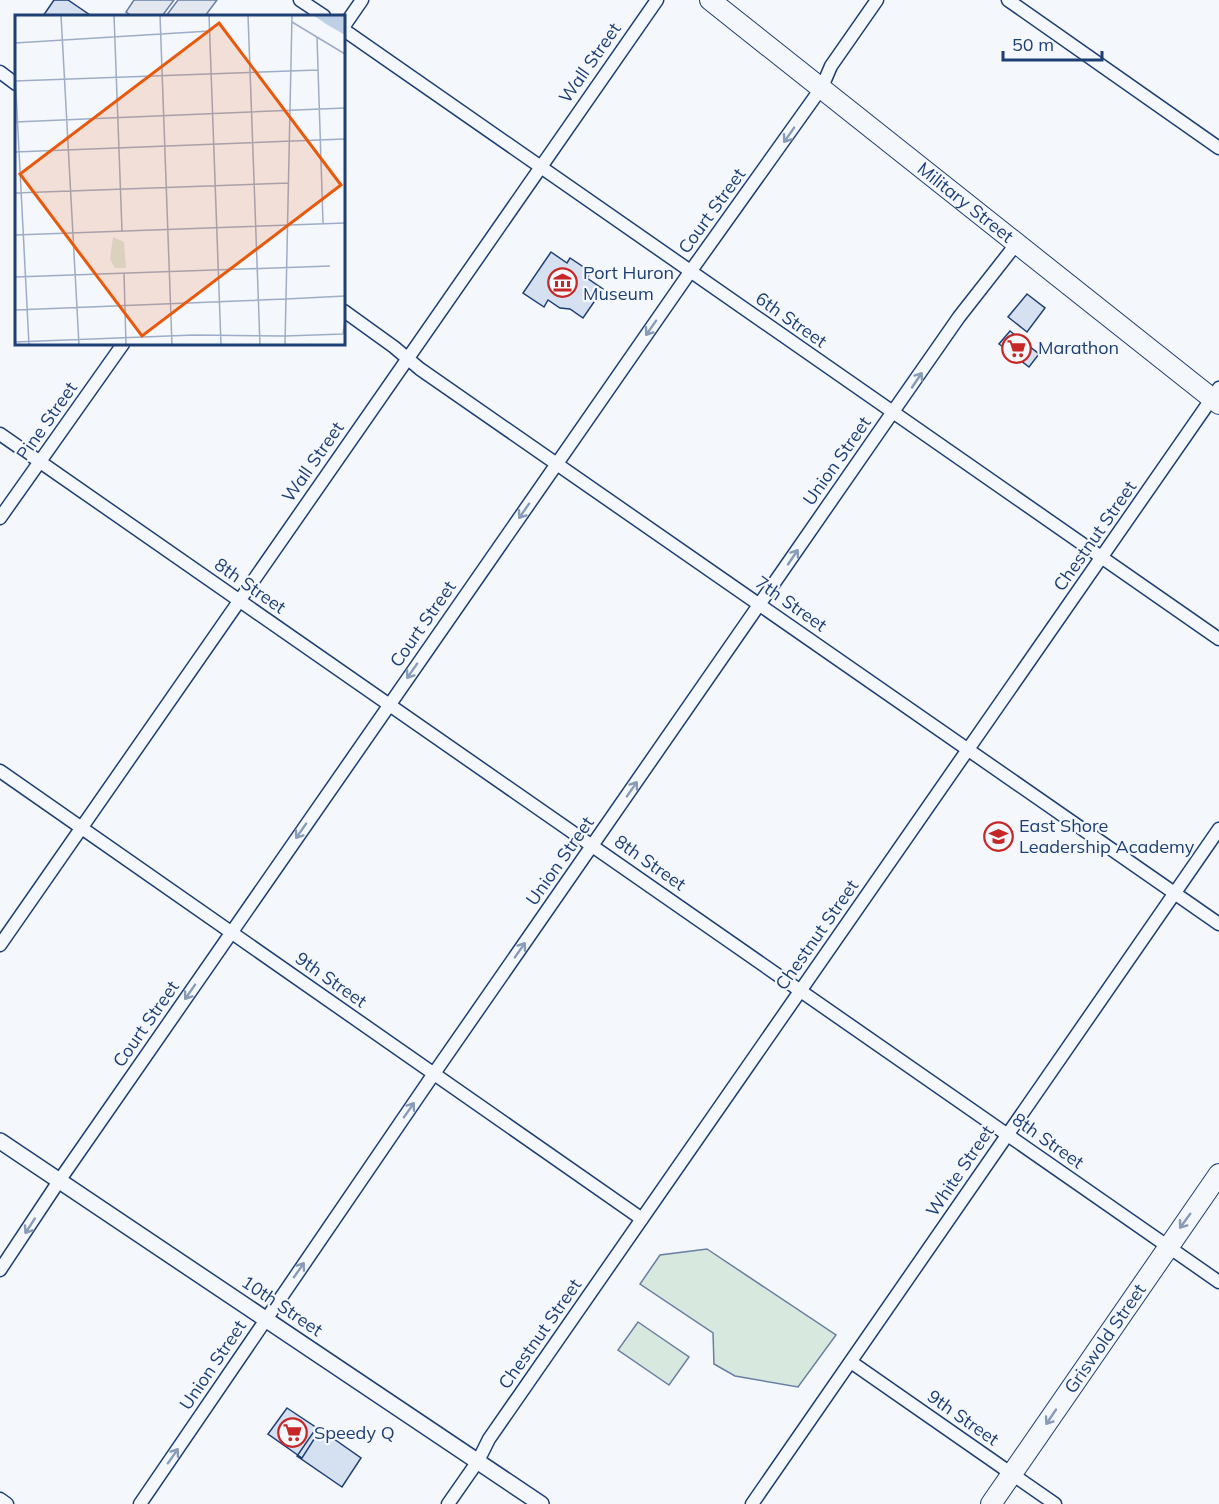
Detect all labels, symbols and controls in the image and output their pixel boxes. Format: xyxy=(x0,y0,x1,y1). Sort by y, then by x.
inset map xyxy=(15,15,345,345)
street label: Wall Street xyxy=(554,18,626,107)
scale bar xyxy=(1003,24,1102,62)
text: 50 m xyxy=(1012,33,1054,56)
one-way arrow xyxy=(783,127,795,143)
street label: Military Street xyxy=(913,157,1018,248)
street label: Court Street xyxy=(673,163,750,258)
place label: Port Huron Museum xyxy=(583,261,674,305)
museum icon: Port Huron Museum xyxy=(546,267,578,299)
street label: 6th Street xyxy=(751,287,832,353)
one-way arrow xyxy=(645,319,657,335)
supermarket icon: Marathon xyxy=(1001,332,1033,364)
place label: Marathon xyxy=(1038,336,1119,359)
one-way arrow xyxy=(911,372,923,388)
street label: Pine Street xyxy=(11,377,82,465)
street label: Union Street xyxy=(798,412,876,510)
street label: Wall Street xyxy=(277,417,349,506)
street label: Chestnut Street xyxy=(1048,476,1141,595)
one-way arrow xyxy=(518,502,530,518)
one-way arrow xyxy=(787,549,799,565)
street label: 8th Street xyxy=(210,553,291,619)
street label: 7th Street xyxy=(751,571,832,637)
street label: Court Street xyxy=(384,576,461,671)
one-way arrow xyxy=(406,662,418,679)
one-way arrow xyxy=(626,782,638,798)
street label: Union Street xyxy=(521,812,599,910)
place label: East Shore Leadership Academy xyxy=(1019,814,1195,858)
school or university icon: East Shore Leadership Academy xyxy=(982,820,1014,852)
one-way arrow xyxy=(295,823,307,839)
street label: 8th Street xyxy=(610,830,691,896)
street label: Chestnut Street xyxy=(770,875,863,994)
one-way arrow xyxy=(514,942,526,958)
street label: 9th Street xyxy=(291,947,372,1013)
street label: Court Street xyxy=(107,976,184,1071)
one-way arrow xyxy=(184,983,196,999)
one-way arrow xyxy=(403,1102,415,1118)
street label: 8th Street xyxy=(1008,1108,1089,1174)
street label: White Street xyxy=(921,1121,999,1221)
one-way arrow xyxy=(1179,1213,1191,1229)
one-way arrow xyxy=(24,1217,36,1234)
one-way arrow xyxy=(292,1262,305,1279)
street label: 10th Street xyxy=(237,1270,327,1341)
street label: Chestnut Street xyxy=(493,1274,586,1393)
street label: Griswold Street xyxy=(1059,1279,1151,1398)
street label: Union Street xyxy=(174,1315,251,1414)
street label: 9th Street xyxy=(923,1385,1004,1451)
one-way arrow xyxy=(1045,1408,1057,1425)
supermarket icon: Speedy Q xyxy=(277,1417,309,1449)
place label: Speedy Q xyxy=(314,1421,395,1444)
one-way arrow xyxy=(167,1449,179,1465)

